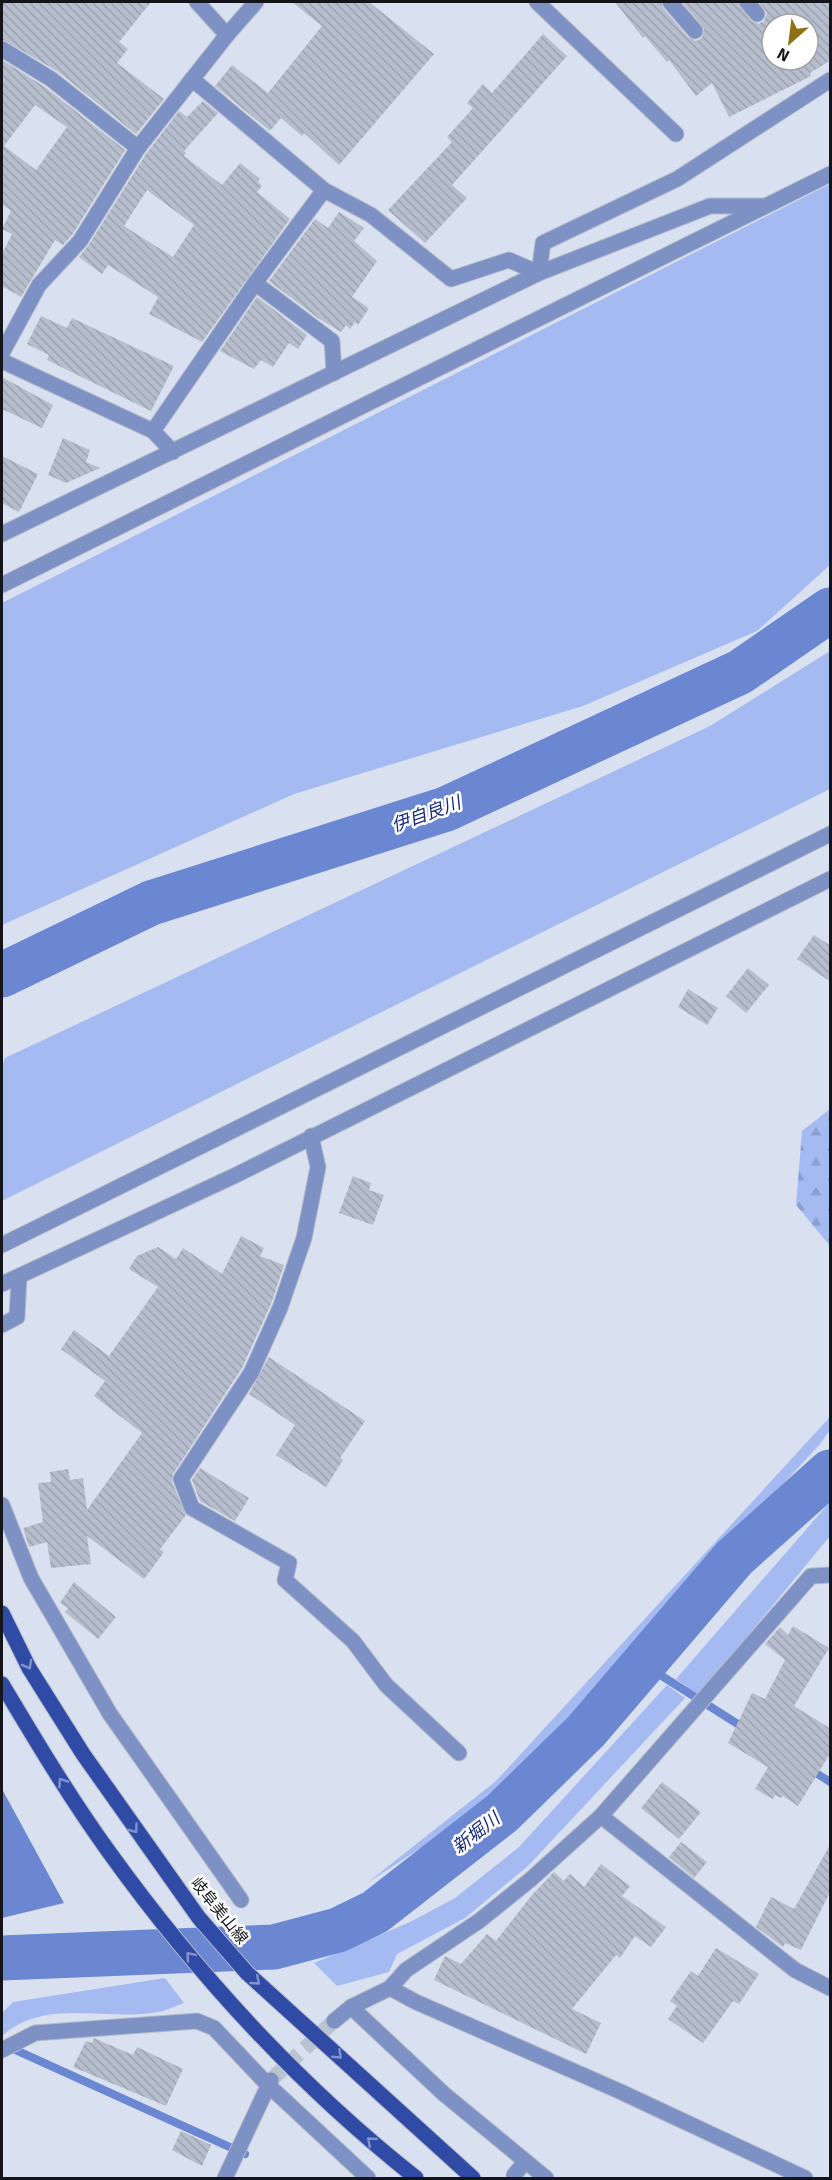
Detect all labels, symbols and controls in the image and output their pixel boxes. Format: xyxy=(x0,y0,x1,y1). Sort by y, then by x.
north arrow xyxy=(760,12,820,72)
text: N xyxy=(774,43,793,66)
water label: 伊自良川 xyxy=(388,791,465,837)
one-way arrow xyxy=(21,1659,33,1669)
one-way arrow xyxy=(59,1778,70,1789)
water label: 新堀川 xyxy=(448,1806,506,1858)
one-way arrow xyxy=(127,1822,138,1833)
street label: 岐阜美山線 xyxy=(186,1874,252,1948)
one-way arrow xyxy=(187,1952,198,1963)
one-way arrow xyxy=(249,1973,260,1984)
one-way arrow xyxy=(331,2048,342,2059)
one-way arrow xyxy=(367,2138,378,2149)

